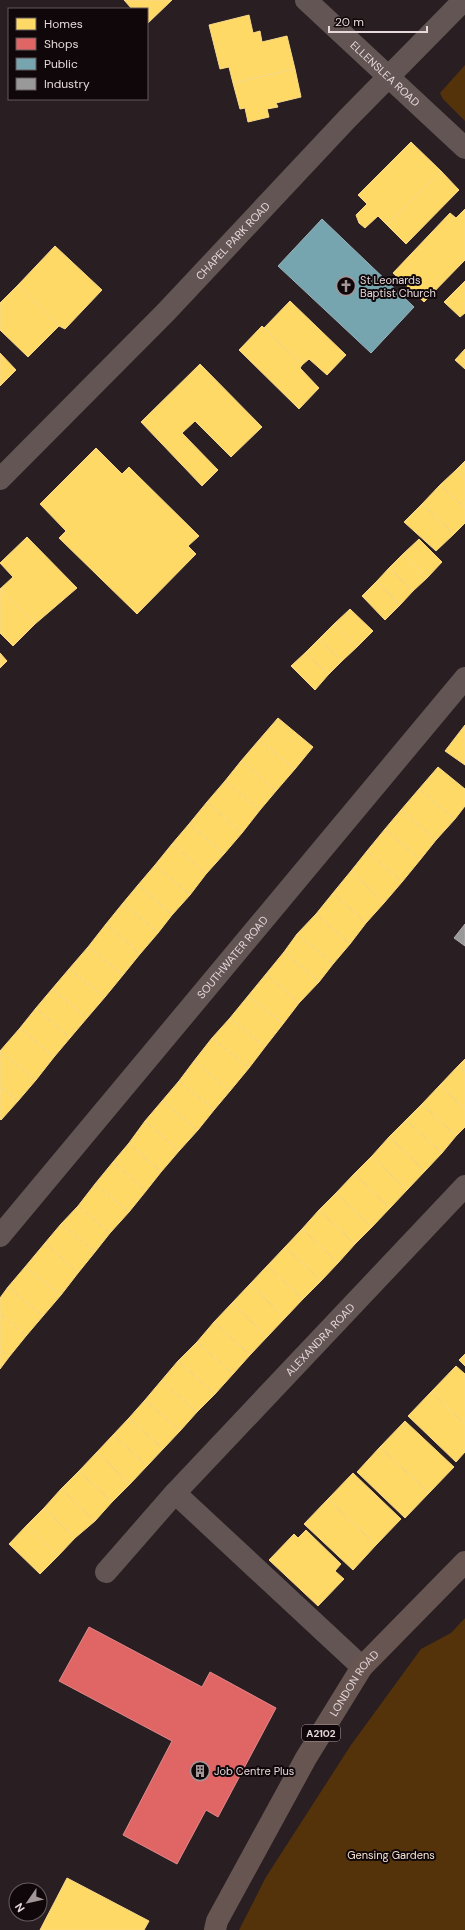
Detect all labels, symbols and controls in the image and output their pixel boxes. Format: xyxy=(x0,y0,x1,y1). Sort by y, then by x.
legend xyxy=(8,8,148,100)
scale bar xyxy=(329,8,427,34)
text: 20 m xyxy=(335,14,364,30)
text: Homes xyxy=(44,16,83,32)
text: Shops xyxy=(44,36,79,52)
street label: ELLENSLEA ROAD xyxy=(347,38,423,110)
text: Public xyxy=(44,56,78,72)
text: Industry xyxy=(44,76,90,92)
street label: CHAPEL PARK ROAD xyxy=(193,199,273,283)
place label: St Leonards Baptist Church xyxy=(360,273,436,300)
church icon: St Leonards Baptist Church xyxy=(335,275,357,297)
street label: SOUTHWATER ROAD xyxy=(194,913,271,1001)
street label: ALEXANDRA ROAD xyxy=(282,1300,358,1379)
street label: LONDON ROAD xyxy=(326,1647,382,1719)
road number: A2102 xyxy=(302,1725,340,1741)
building icon: Job Centre Plus xyxy=(189,1760,211,1782)
place label: Job Centre Plus xyxy=(214,1764,294,1778)
park label: Gensing Gardens xyxy=(347,1848,435,1862)
north arrow xyxy=(8,1882,48,1922)
text: N xyxy=(12,1900,28,1915)

